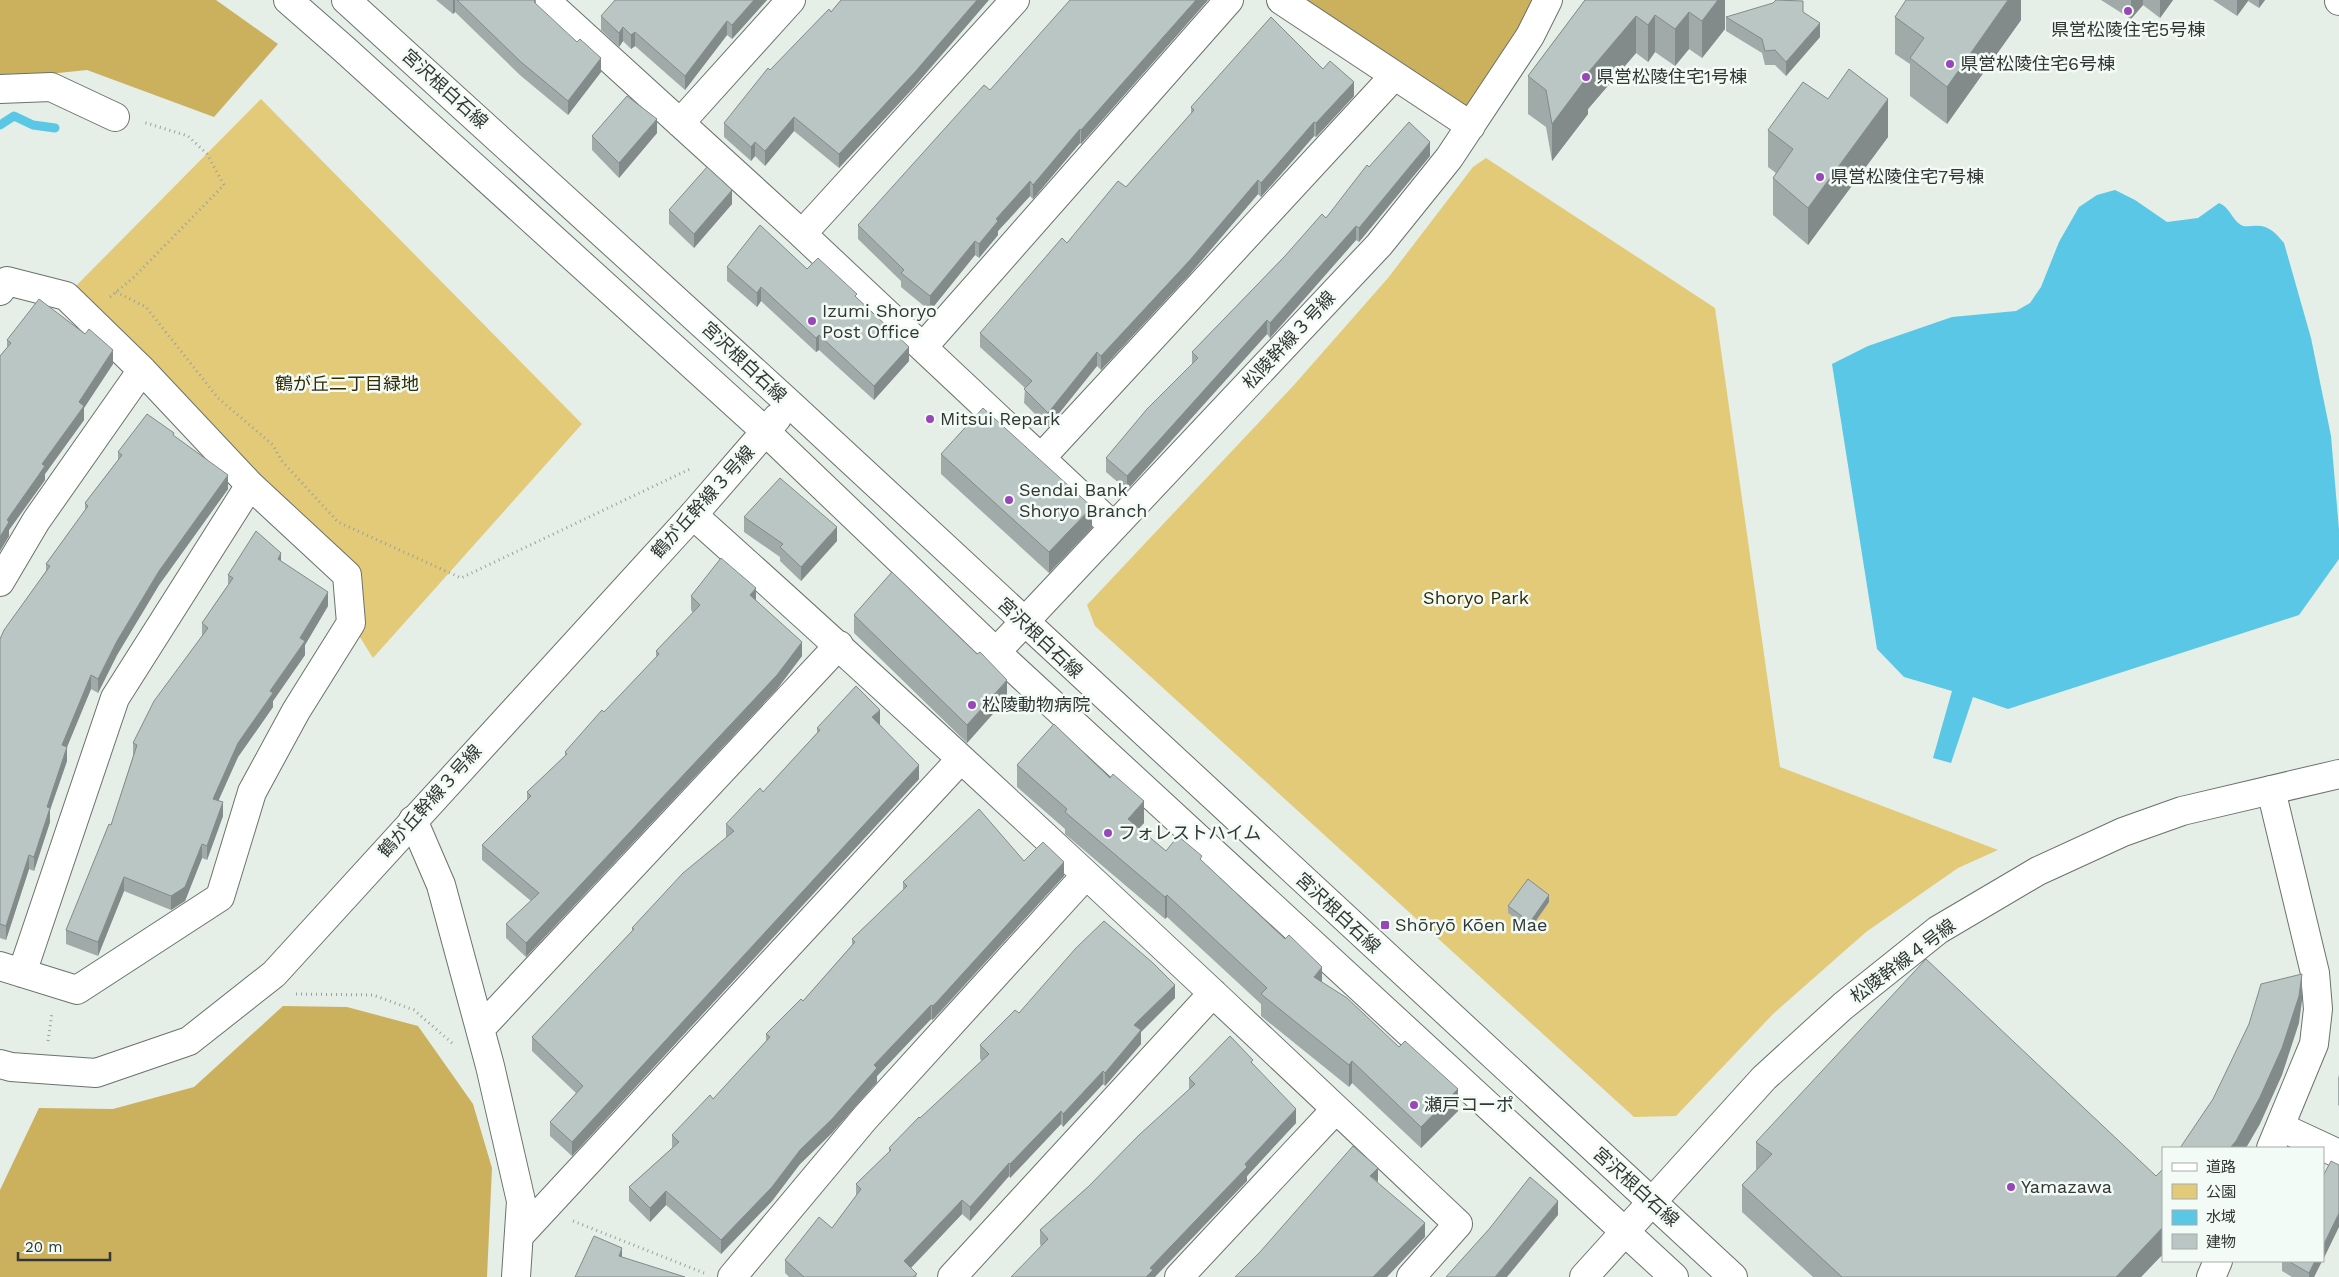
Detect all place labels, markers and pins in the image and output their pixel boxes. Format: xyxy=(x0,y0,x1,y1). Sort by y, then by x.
marker: 県営松陵住宅5号棟 xyxy=(2122,5,2134,17)
place label: 県営松陵住宅5号棟 xyxy=(2051,19,2205,40)
place label: 県営松陵住宅6号棟 xyxy=(1960,53,2115,74)
marker: 県営松陵住宅6号棟 xyxy=(1944,58,1956,70)
place label: 県営松陵住宅1号棟 xyxy=(1596,66,1747,87)
marker: 県営松陵住宅1号棟 xyxy=(1580,71,1592,83)
place label: 県営松陵住宅7号棟 xyxy=(1830,166,1984,187)
marker: 県営松陵住宅7号棟 xyxy=(1814,171,1826,183)
place label: Izumi Shoryo Post Office xyxy=(822,300,937,342)
marker: Izumi Shoryo Post Office xyxy=(806,315,818,327)
place label: Mitsui Repark xyxy=(940,408,1060,429)
marker: Mitsui Repark xyxy=(924,413,936,425)
place label: Sendai Bank Shoryo Branch xyxy=(1019,479,1147,521)
marker: Sendai Bank Shoryo Branch xyxy=(1003,494,1015,506)
place label: 松陵動物病院 xyxy=(982,694,1090,715)
marker: 松陵動物病院 xyxy=(966,699,978,711)
place label: フォレストハイム xyxy=(1118,822,1261,843)
marker: フォレストハイム xyxy=(1102,827,1114,839)
place label: Shōryō Kōen Mae xyxy=(1395,914,1547,935)
marker: Shōryō Kōen Mae xyxy=(1379,919,1391,931)
place label: 瀬戸コーポ xyxy=(1424,1094,1514,1115)
marker: 瀬戸コーポ xyxy=(1408,1099,1420,1111)
place label: Yamazawa xyxy=(2021,1176,2112,1197)
marker: Yamazawa xyxy=(2005,1181,2017,1193)

